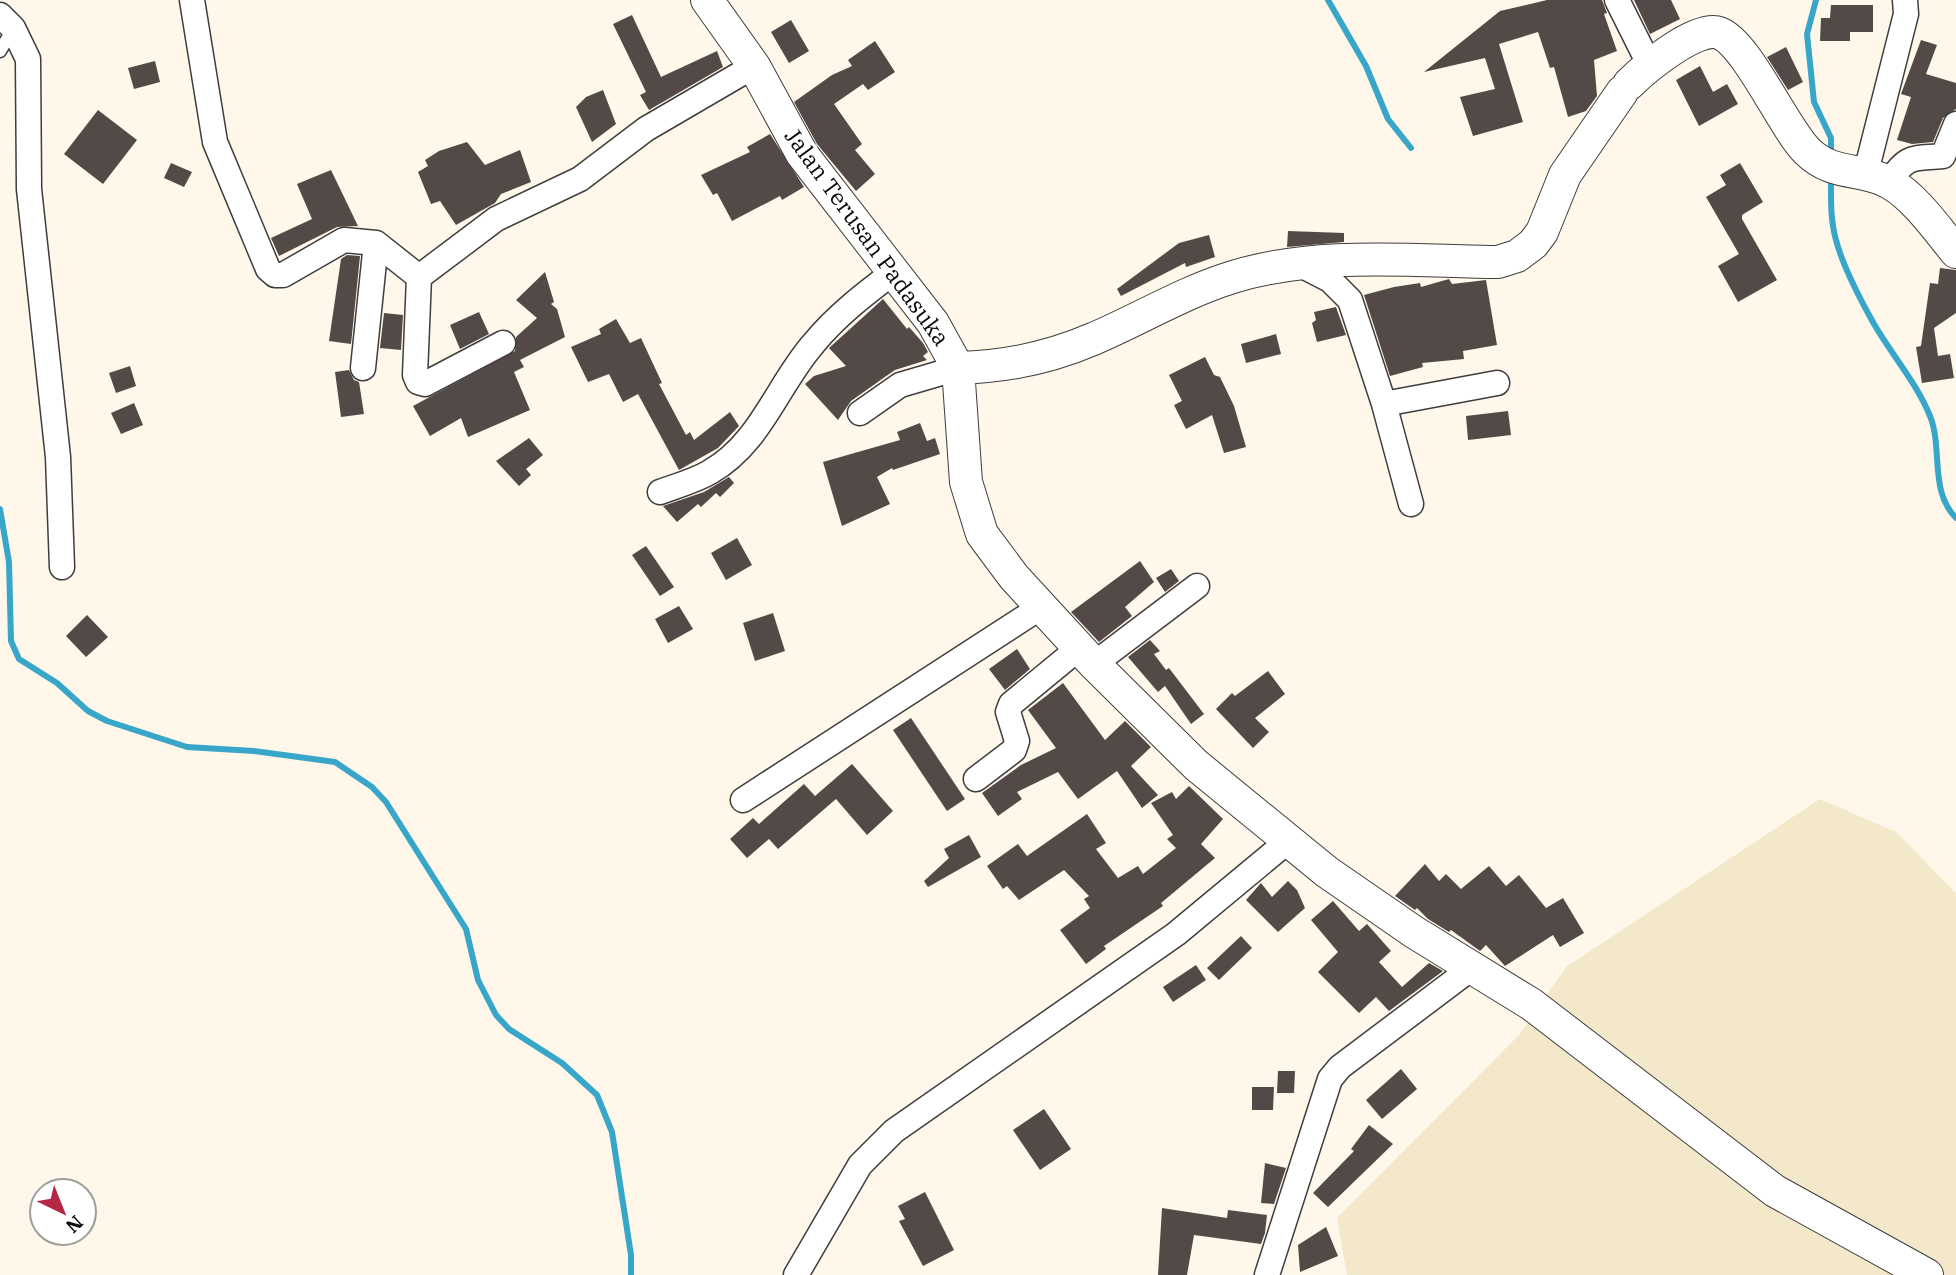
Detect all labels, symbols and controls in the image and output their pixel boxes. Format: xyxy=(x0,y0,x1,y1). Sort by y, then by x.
street label: Jalan Terusan Padasuka xyxy=(779,122,957,351)
north arrow xyxy=(28,1177,98,1247)
text: N xyxy=(61,1211,88,1238)

